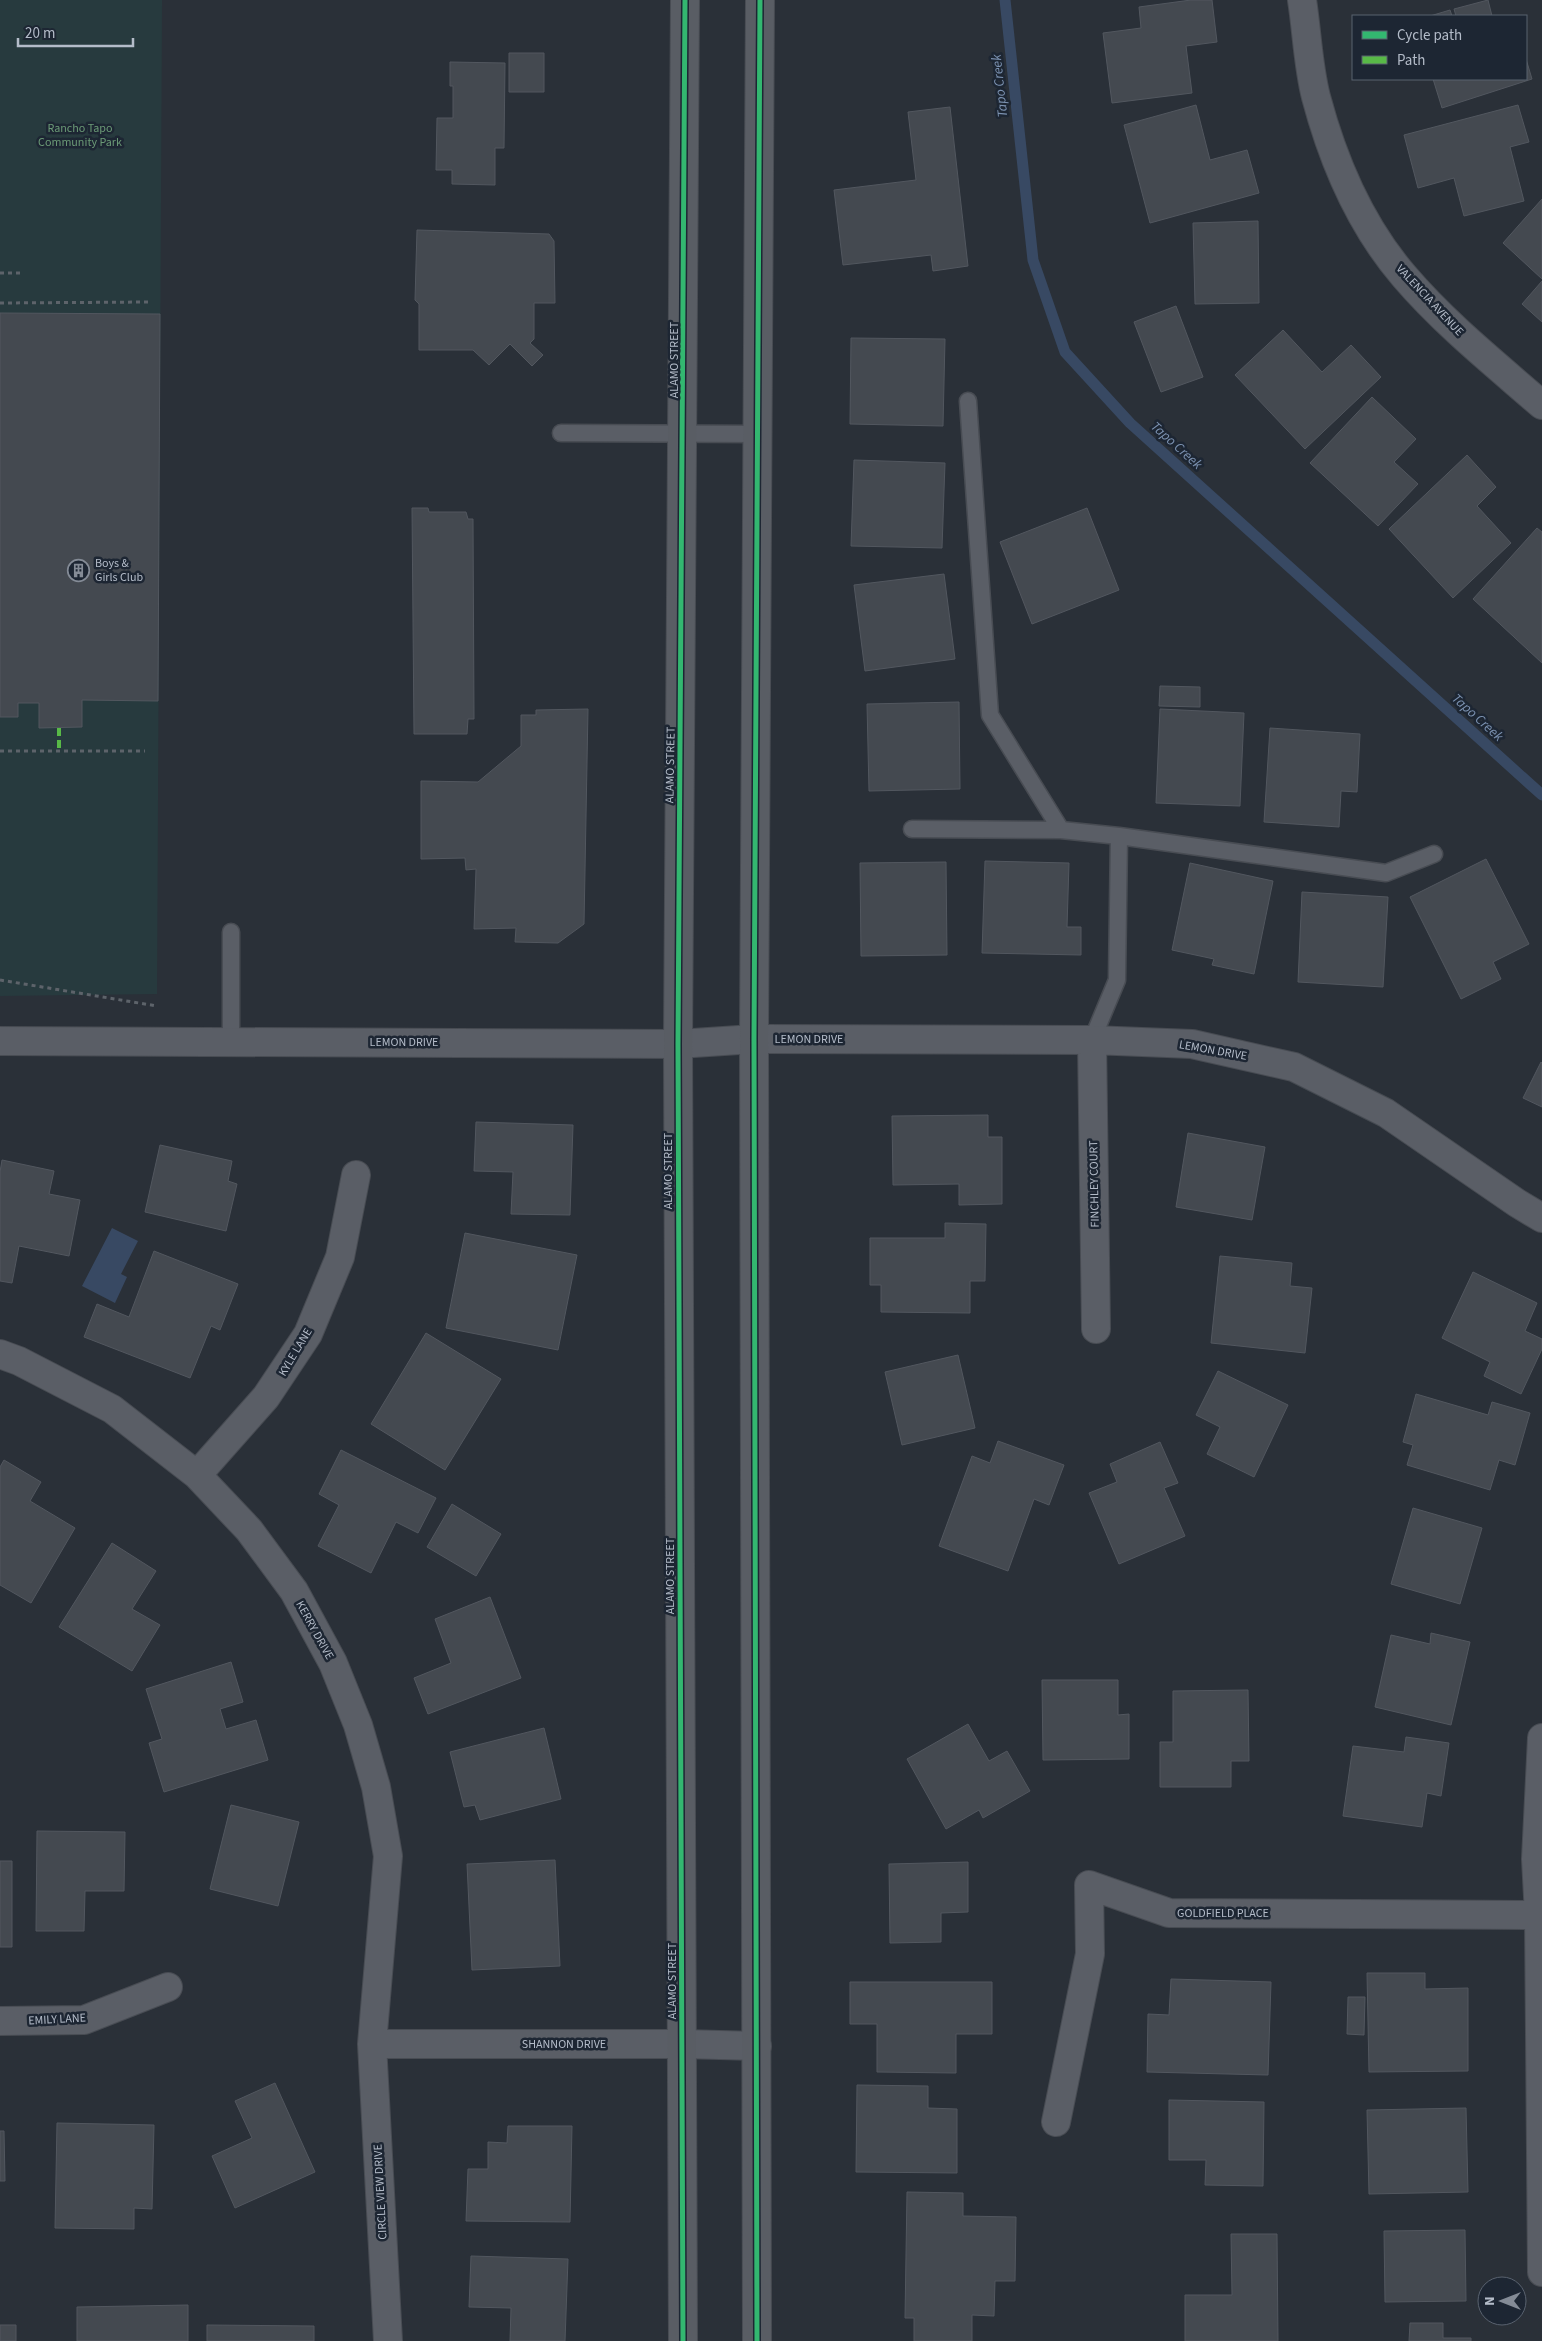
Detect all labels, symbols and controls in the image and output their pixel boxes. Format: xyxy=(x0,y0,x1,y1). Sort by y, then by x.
scale bar xyxy=(18,15,132,47)
legend xyxy=(1352,15,1527,80)
text: 20 m xyxy=(25,23,55,44)
text: Cycle path xyxy=(1397,25,1462,46)
text: Path xyxy=(1397,50,1425,71)
water label: Tapo Creek xyxy=(987,53,1013,119)
park label: Rancho Tapo Community Park xyxy=(38,120,122,151)
street label: VALENCIA AVENUE xyxy=(1392,261,1467,340)
street label: ALAMO STREET xyxy=(666,321,683,398)
water label: Tapo Creek xyxy=(1146,417,1207,475)
place label: Boys & Girls Club xyxy=(95,555,143,586)
building icon: Boys & Girls Club xyxy=(67,558,91,582)
water label: Tapo Creek xyxy=(1447,689,1508,747)
street label: ALAMO STREET xyxy=(661,726,680,803)
street label: LEMON DRIVE xyxy=(775,1031,843,1048)
street label: LEMON DRIVE xyxy=(370,1034,438,1051)
street label: LEMON DRIVE xyxy=(1178,1036,1248,1065)
street label: ALAMO STREET xyxy=(660,1132,677,1209)
street label: FINCHLEY COURT xyxy=(1085,1140,1104,1228)
street label: KYLE LANE xyxy=(274,1325,316,1380)
street label: ALAMO STREET xyxy=(662,1537,679,1614)
street label: KERRY DRIVE xyxy=(291,1598,338,1663)
street label: GOLDFIELD PLACE xyxy=(1177,1905,1269,1922)
street label: ALAMO STREET xyxy=(664,1942,681,2019)
street label: EMILY LANE xyxy=(28,2010,86,2029)
street label: SHANNON DRIVE xyxy=(522,2036,606,2053)
street label: CIRCLE VIEW DRIVE xyxy=(370,2144,391,2240)
north arrow xyxy=(1477,2276,1527,2326)
text: N xyxy=(1480,2296,1500,2306)

